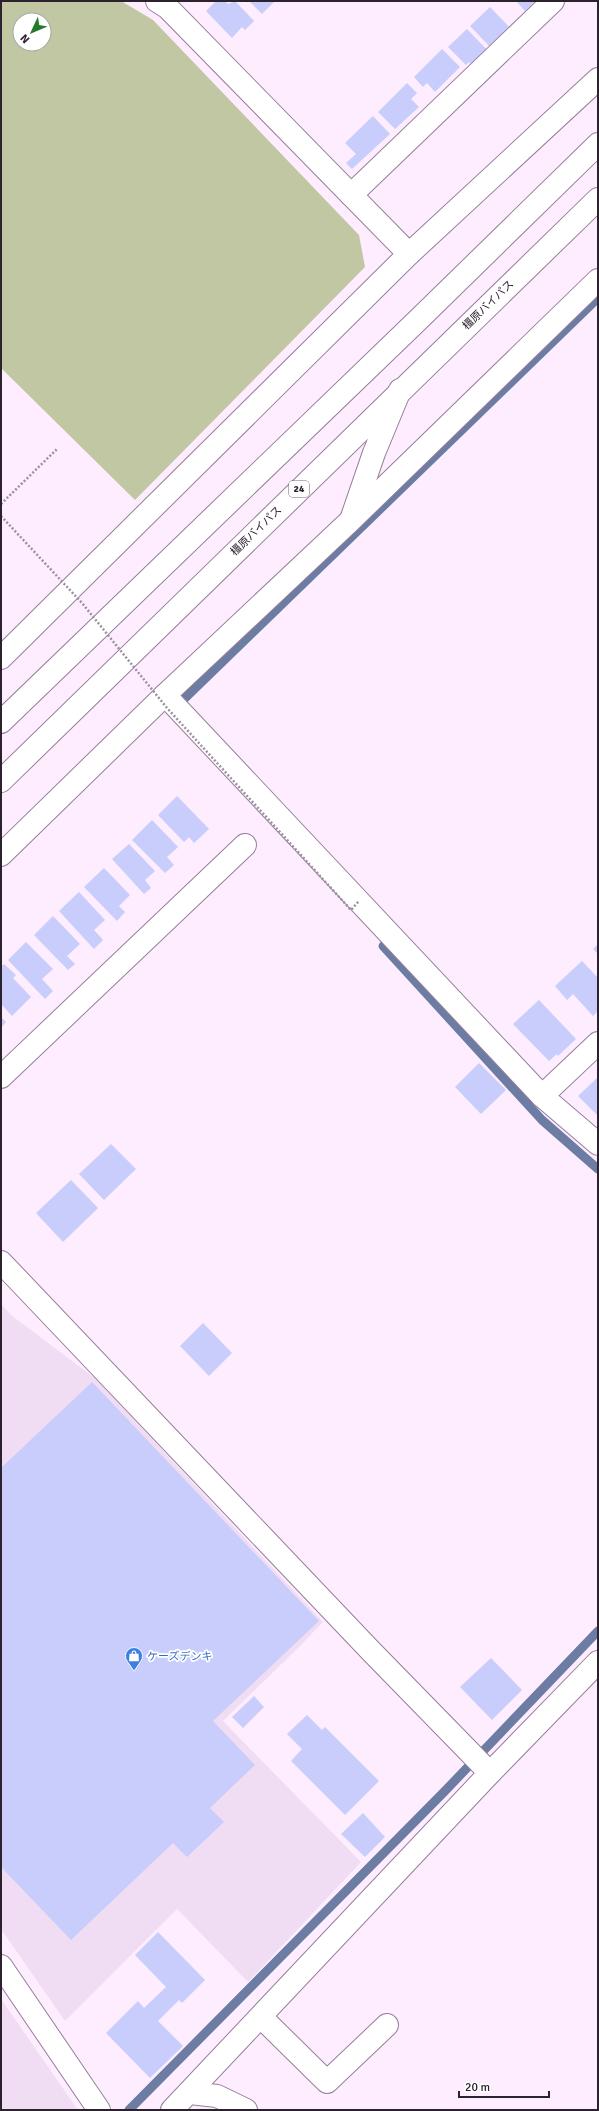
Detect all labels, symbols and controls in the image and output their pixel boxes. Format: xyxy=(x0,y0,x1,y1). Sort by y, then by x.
north arrow xyxy=(12,12,52,52)
text: N xyxy=(18,31,33,46)
street label: 橿原バイパス xyxy=(460,277,516,333)
road number: 24 xyxy=(289,481,309,497)
street label: 橿原バイパス xyxy=(228,503,284,559)
shop icon: ケーズデンキ xyxy=(124,1646,144,1671)
place label: ケーズデンキ xyxy=(147,1650,212,1663)
scale bar xyxy=(459,2073,549,2099)
text: 20 m xyxy=(465,2080,490,2095)

